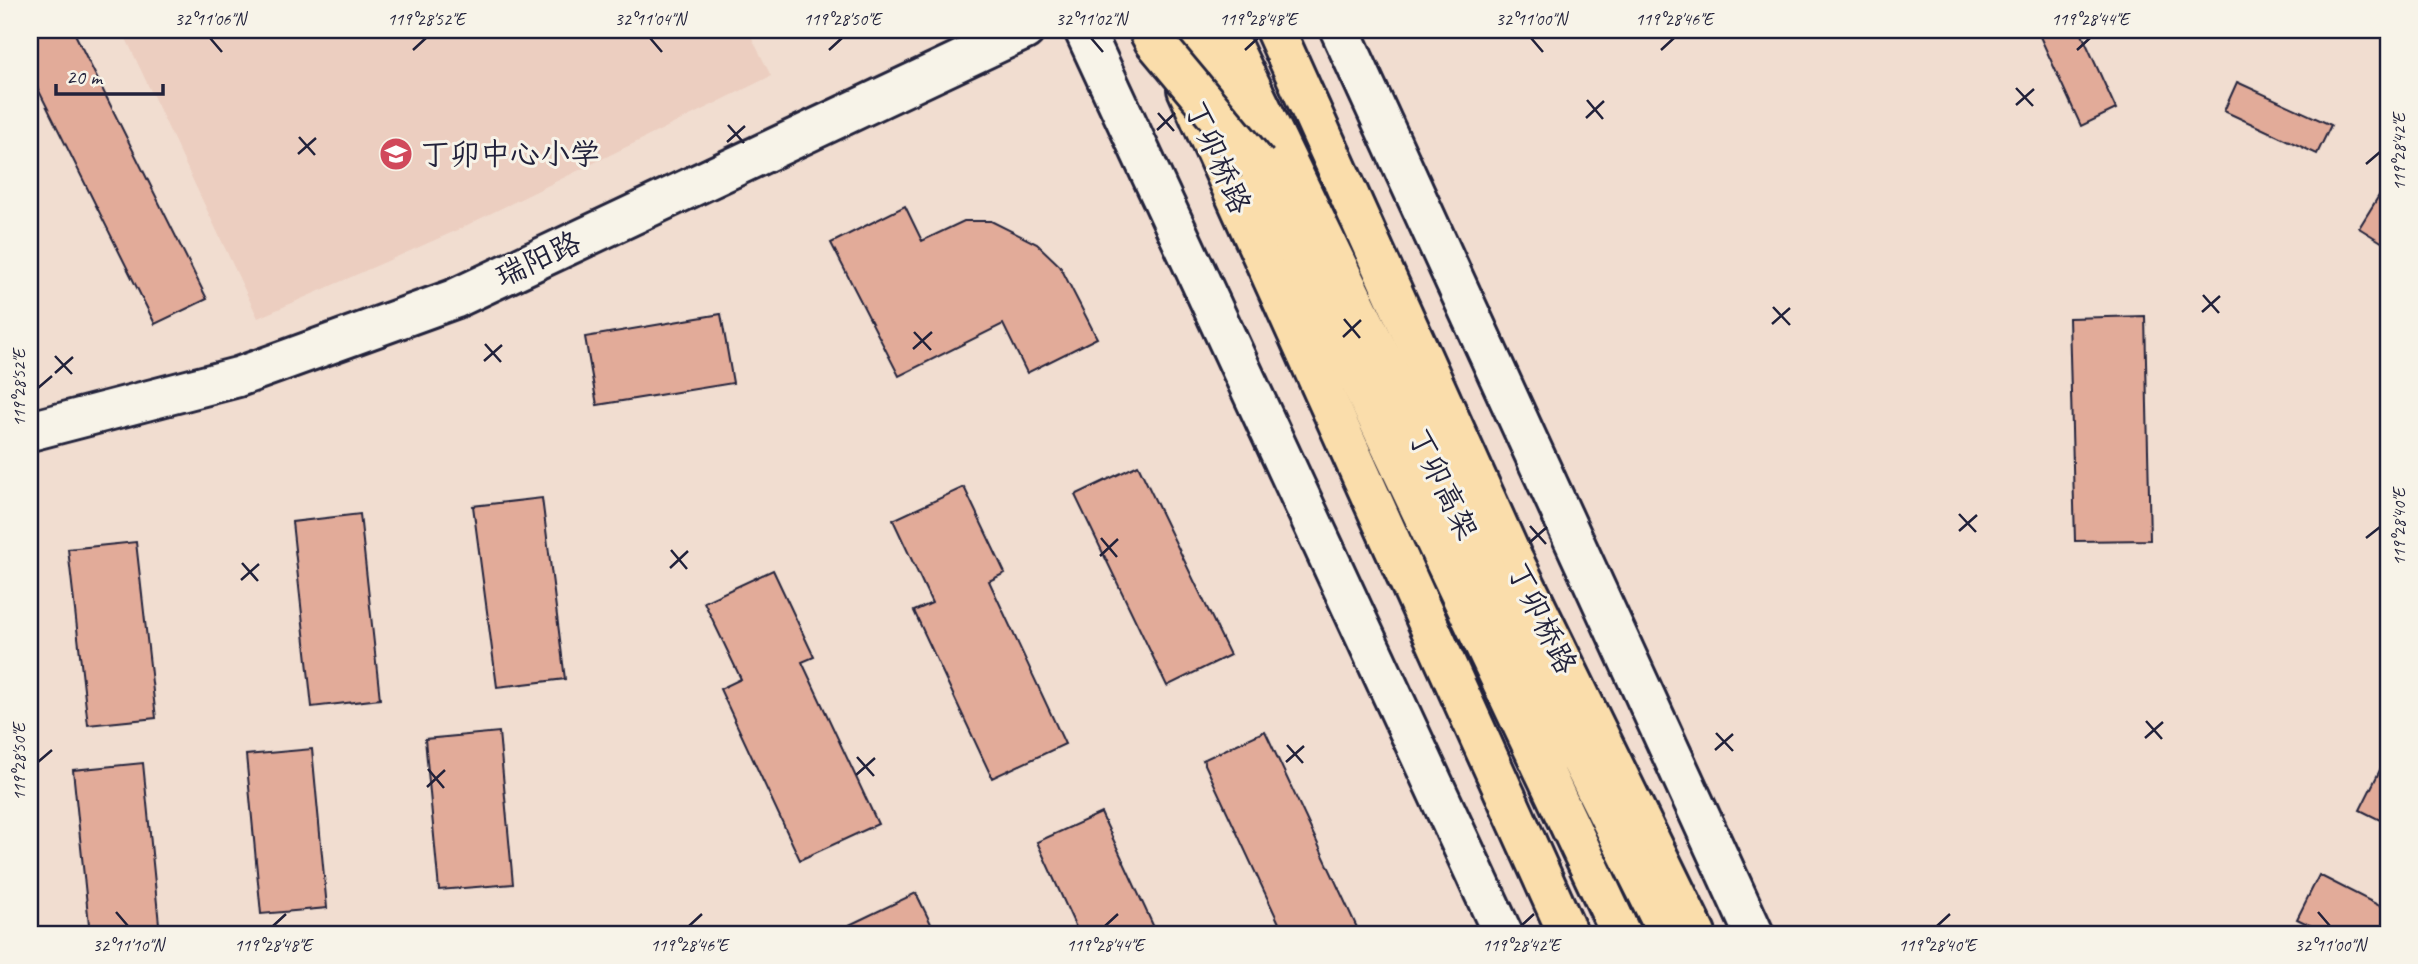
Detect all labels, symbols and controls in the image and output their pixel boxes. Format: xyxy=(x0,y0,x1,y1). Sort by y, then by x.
text: 32°11'06"N xyxy=(175,8,249,30)
text: 119°28'52"E xyxy=(387,8,467,30)
text: 32°11'04"N xyxy=(615,8,689,30)
text: 119°28'50"E xyxy=(803,8,883,30)
text: 32°11'02"N xyxy=(1056,8,1130,30)
text: 119°28'48"E xyxy=(1219,8,1299,30)
text: 32°11'00"N xyxy=(1496,8,1570,30)
text: 119°28'46"E xyxy=(1635,8,1715,30)
text: 119°28'44"E xyxy=(2051,8,2131,30)
scale bar xyxy=(56,52,163,96)
text: 20 m xyxy=(66,64,104,90)
street label: 丁卯桥路 xyxy=(1176,94,1260,220)
text: 119°28'42"E xyxy=(2388,111,2410,191)
school or university icon: 丁卯中心小学 xyxy=(377,135,415,173)
place label: 丁卯中心小学 xyxy=(420,135,600,173)
street label: 瑞阳路 xyxy=(489,223,587,295)
text: 119°28'52"E xyxy=(8,347,30,427)
street label: 丁卯高架 xyxy=(1400,422,1486,546)
text: 119°28'40"E xyxy=(2388,486,2410,566)
street label: 丁卯桥路 xyxy=(1499,556,1585,680)
text: 119°28'50"E xyxy=(8,721,30,801)
text: 32°11'10"N xyxy=(93,934,167,956)
text: 119°28'48"E xyxy=(234,934,314,956)
text: 119°28'46"E xyxy=(650,934,730,956)
text: 119°28'44"E xyxy=(1066,934,1146,956)
text: 119°28'42"E xyxy=(1482,934,1562,956)
text: 119°28'40"E xyxy=(1898,934,1978,956)
text: 32°11'00"N xyxy=(2295,934,2369,956)

